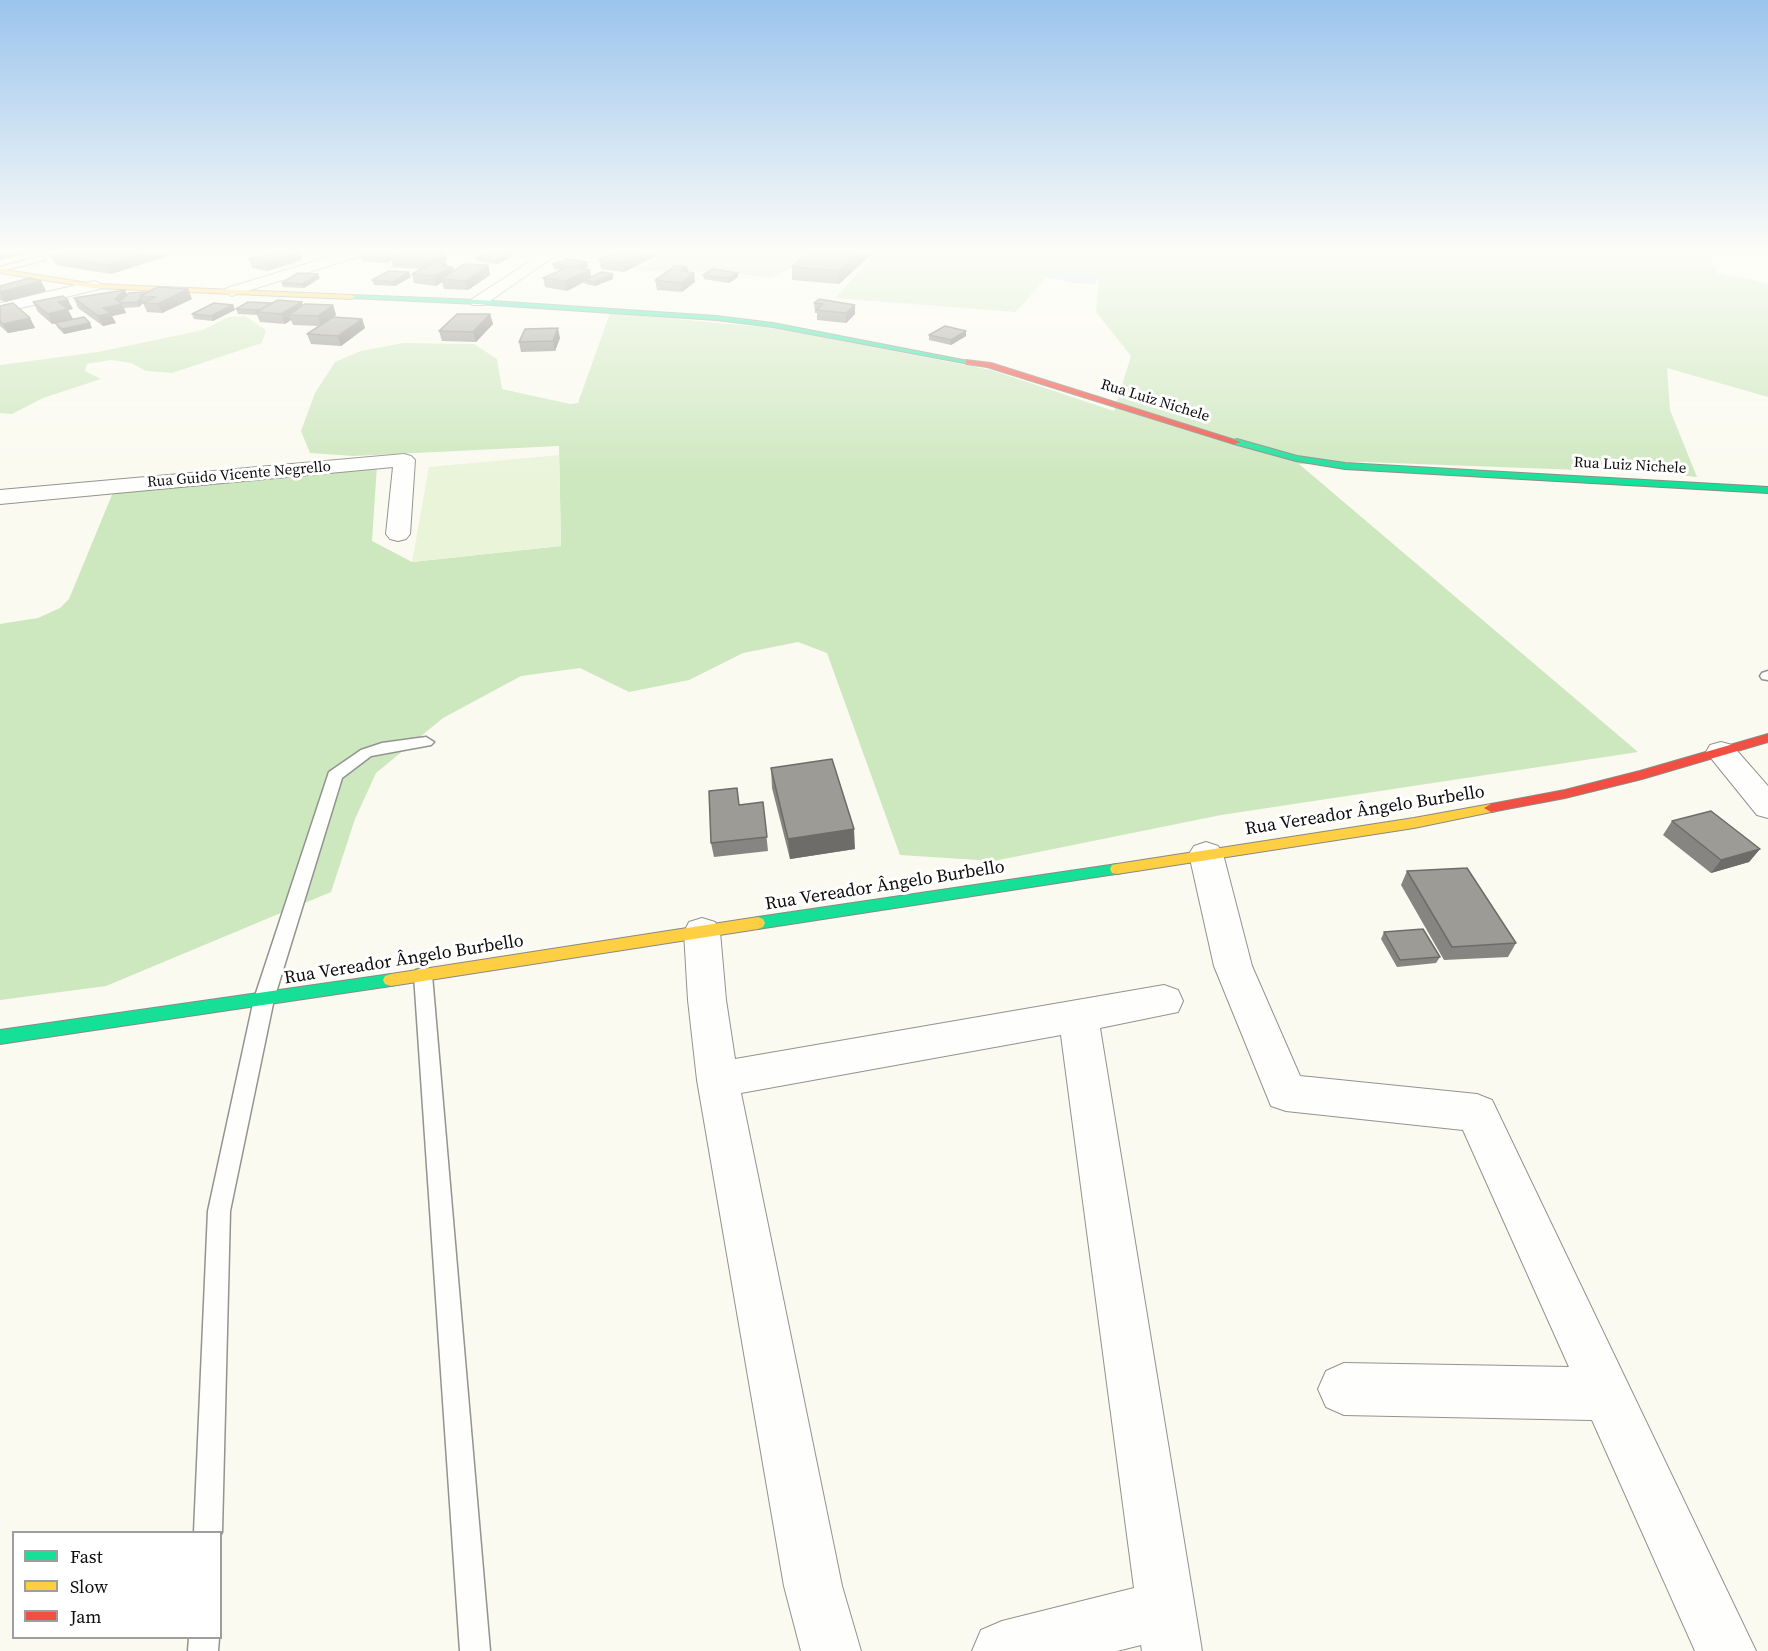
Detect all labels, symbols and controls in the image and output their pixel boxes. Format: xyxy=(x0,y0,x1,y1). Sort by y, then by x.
street label: Rua Luiz Nichele xyxy=(1098,376,1212,426)
street label: Rua Luiz Nichele xyxy=(1573,454,1687,478)
street label: Rua Guido Vicente Negrello xyxy=(146,458,332,492)
street label: Rua Vereador Ângelo Burbello xyxy=(1244,781,1486,841)
street label: Rua Vereador Ângelo Burbello xyxy=(764,856,1006,916)
street label: Rua Vereador Ângelo Burbello xyxy=(283,930,525,990)
legend xyxy=(12,1531,222,1639)
text: Fast xyxy=(70,1544,103,1569)
text: Slow xyxy=(70,1574,108,1599)
text: Jam xyxy=(70,1604,102,1629)

